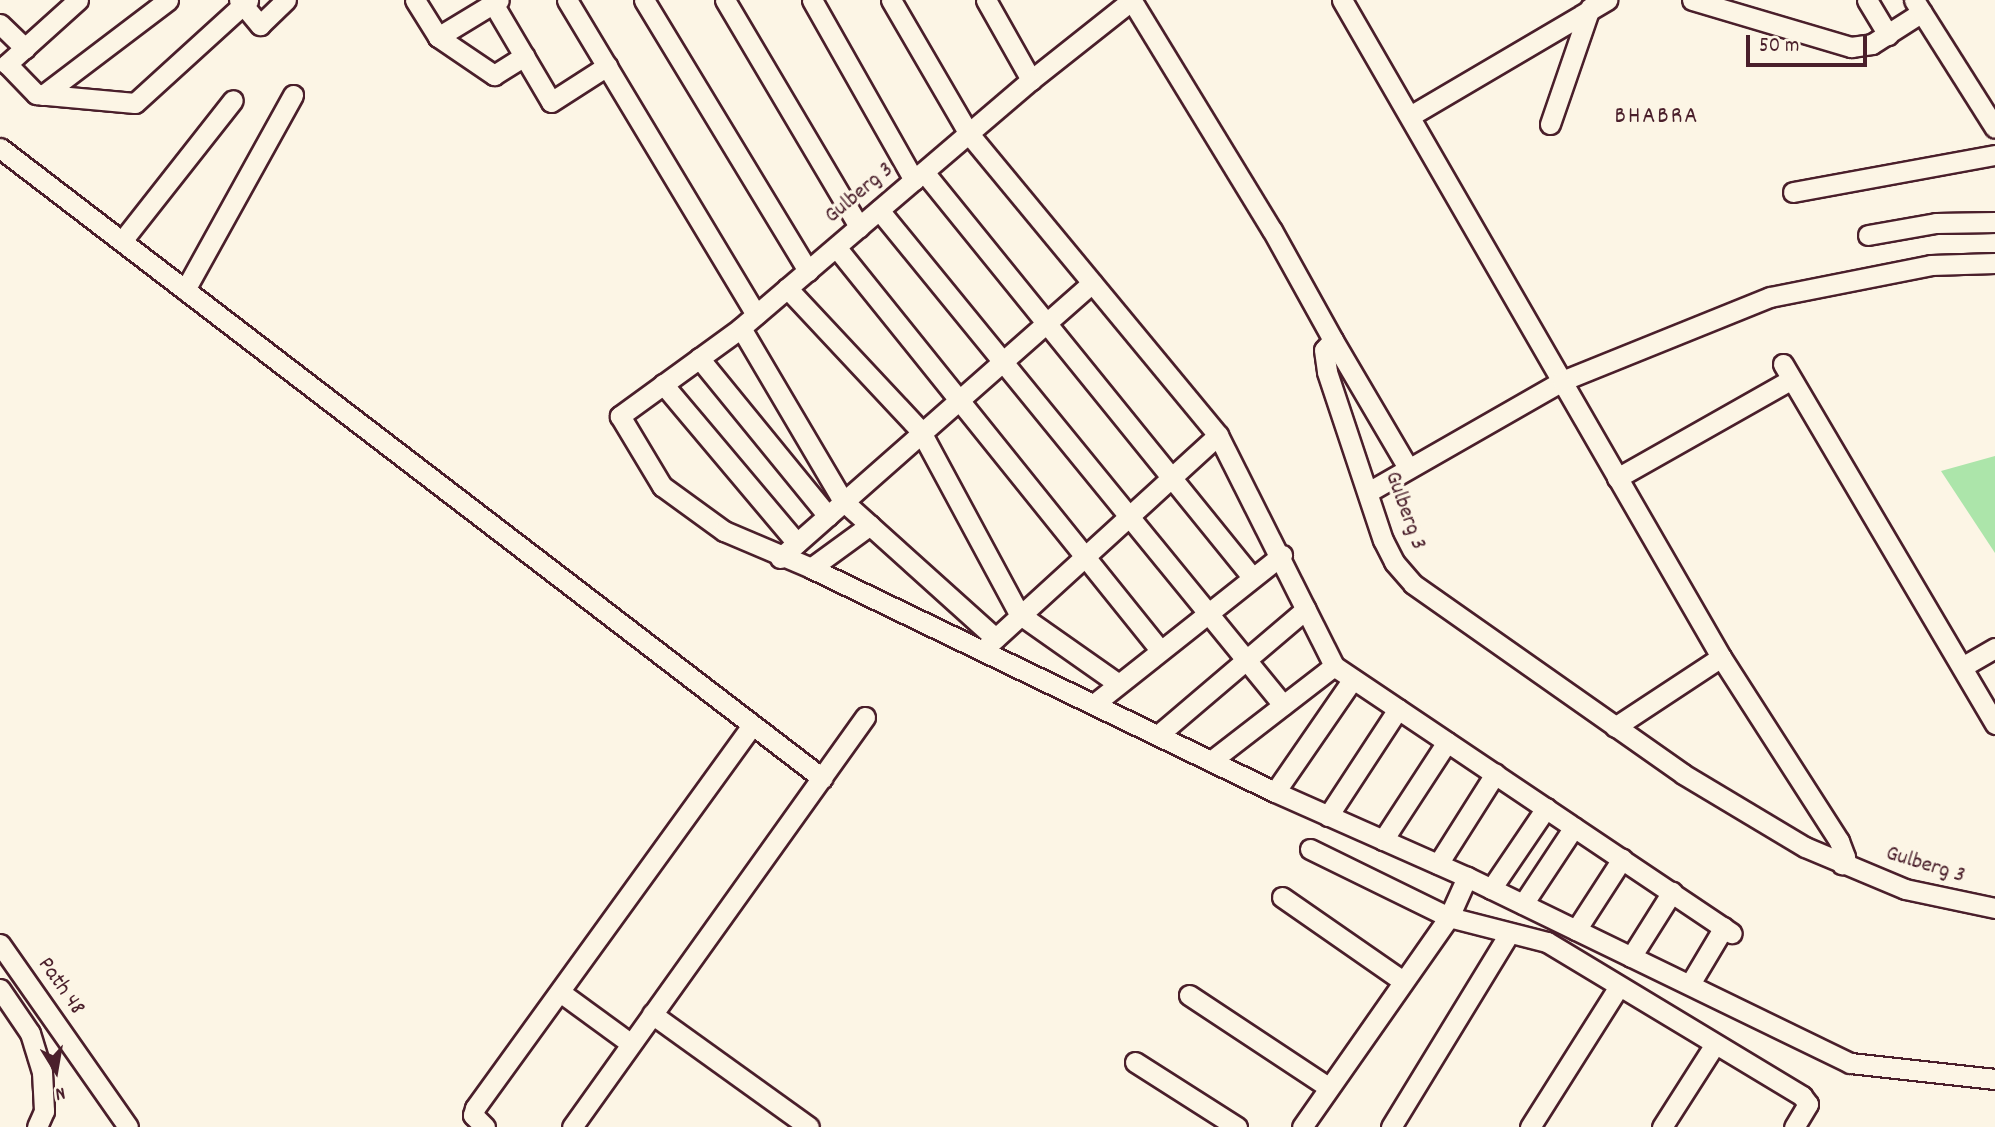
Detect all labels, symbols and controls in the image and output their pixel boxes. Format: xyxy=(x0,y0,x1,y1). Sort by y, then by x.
scale bar xyxy=(1750,21,1871,65)
text: 50 m xyxy=(1759,32,1799,62)
district label: BHABRA xyxy=(1615,104,1699,132)
street label: Gulberg 3 xyxy=(820,157,900,231)
street label: Gulberg 3 xyxy=(1377,468,1431,554)
street label: Gulberg 3 xyxy=(1882,841,1968,891)
street label: Path 48 xyxy=(30,953,90,1021)
north arrow xyxy=(21,1036,91,1106)
text: N xyxy=(53,1078,67,1106)

